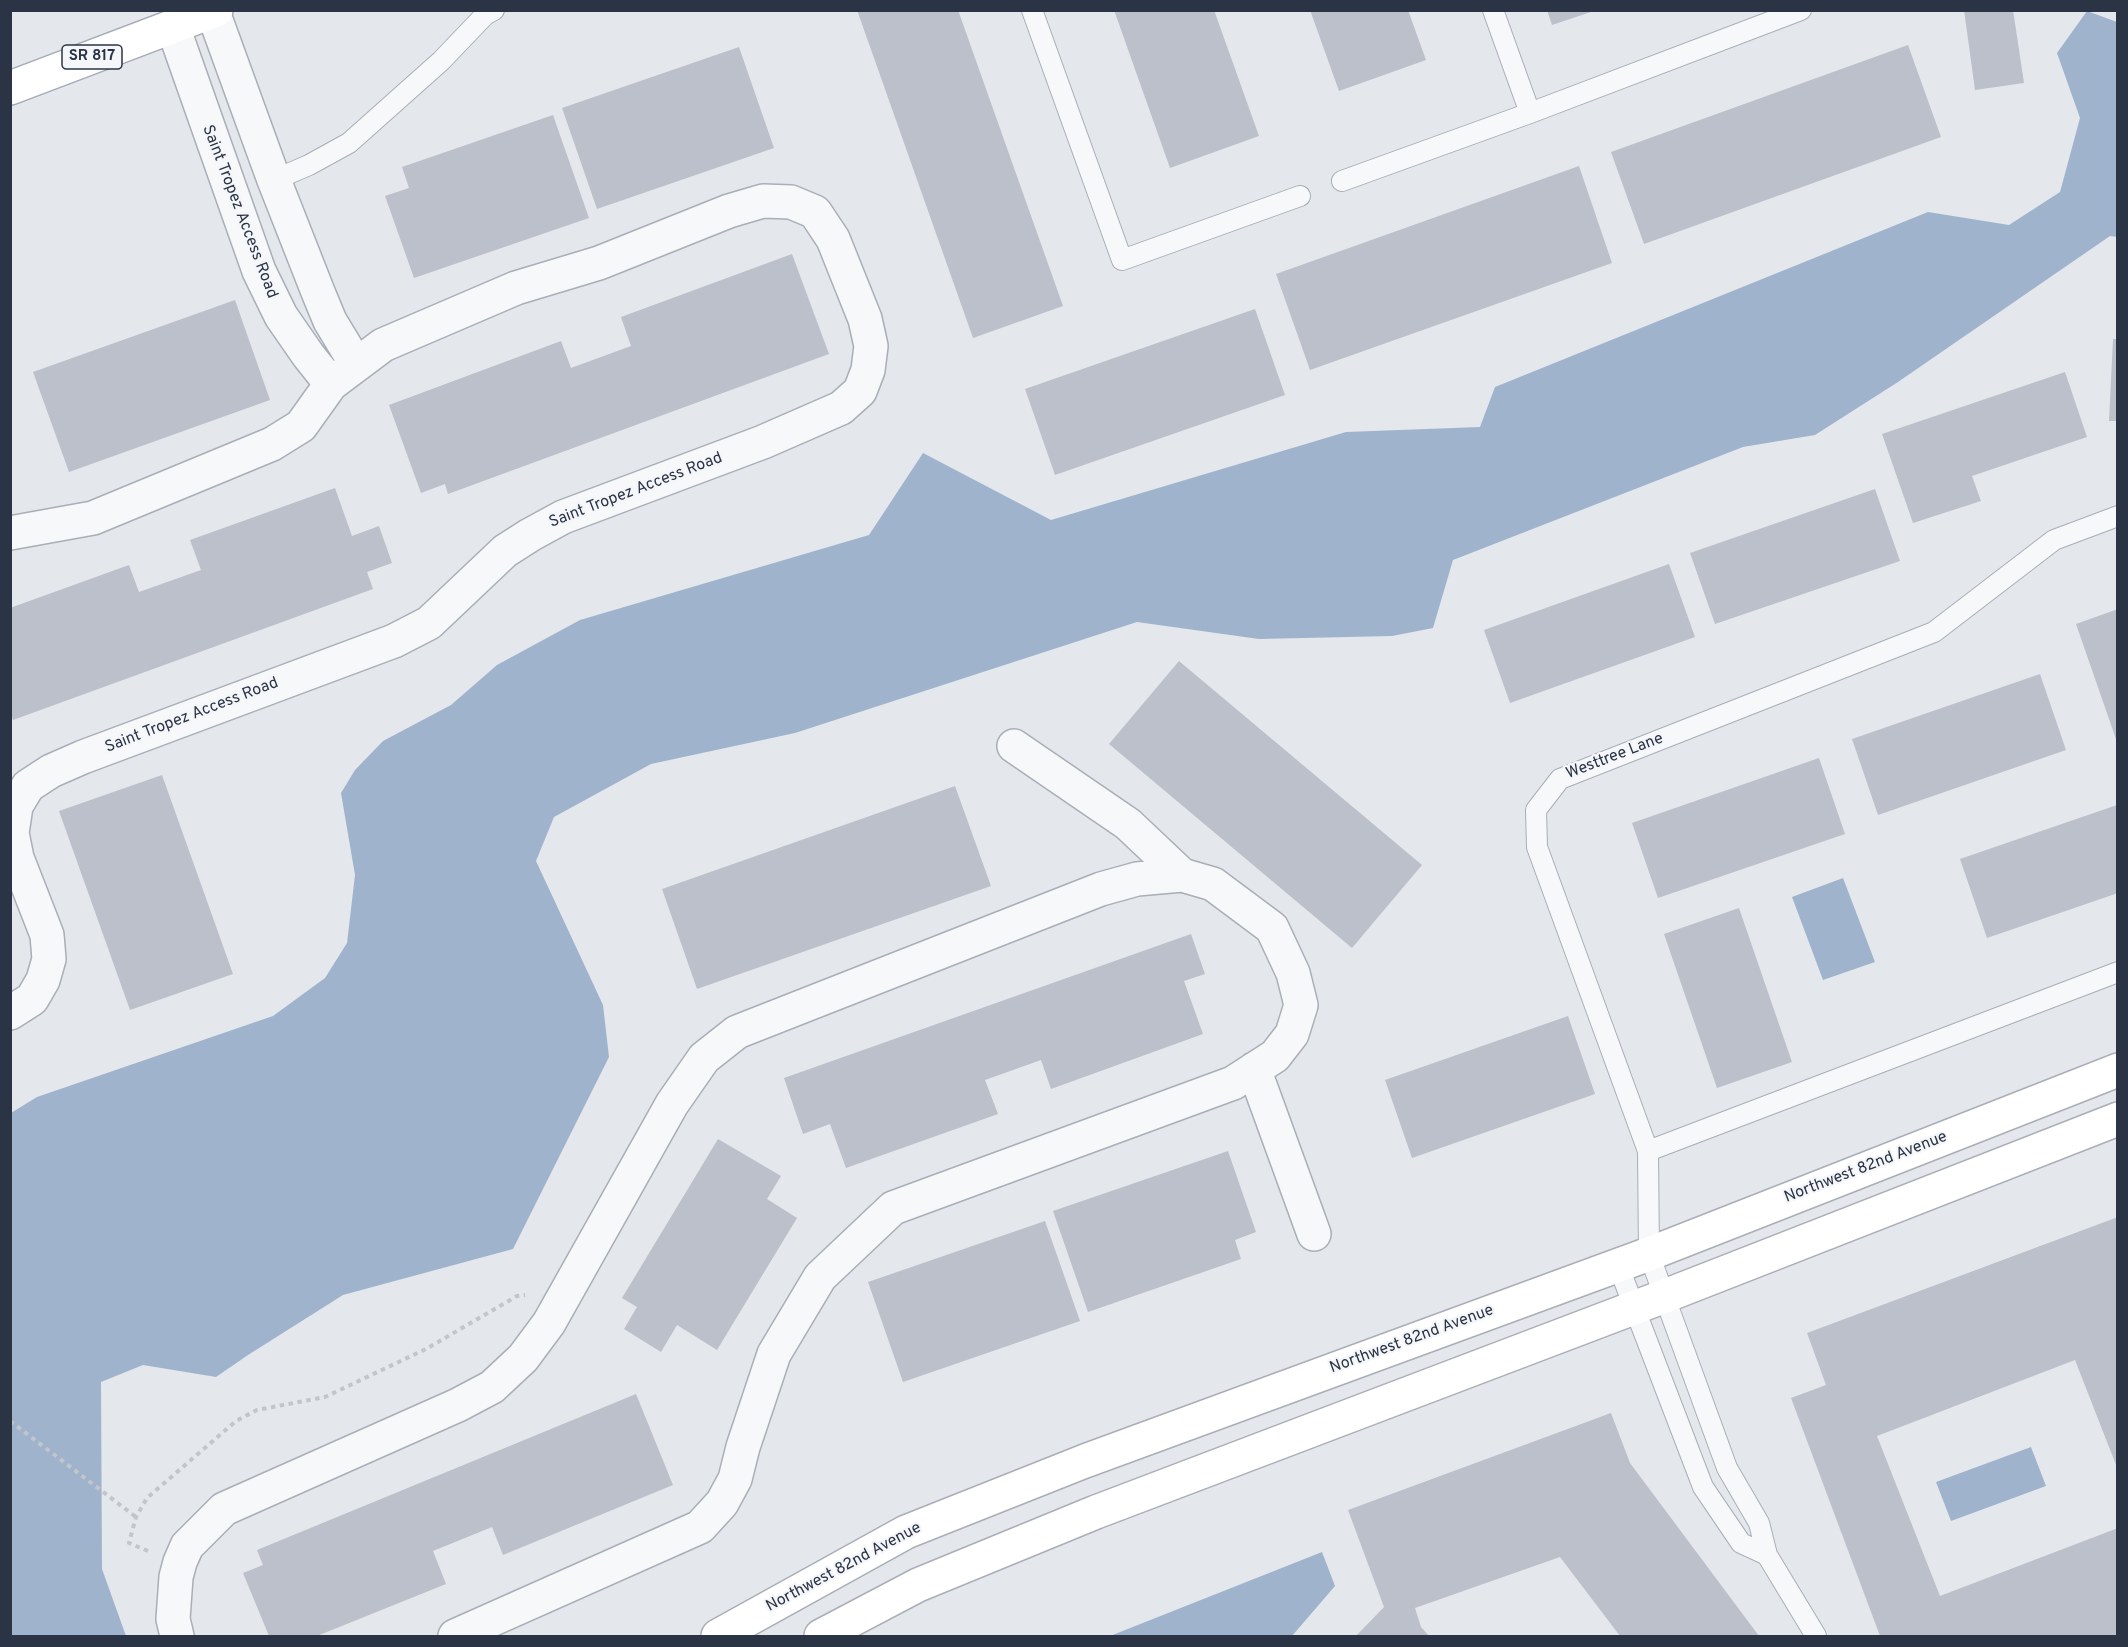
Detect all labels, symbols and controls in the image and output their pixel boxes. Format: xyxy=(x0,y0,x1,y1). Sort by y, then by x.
road number: SR 817 xyxy=(62,45,122,69)
street label: Saint Tropez Access Road xyxy=(197,123,281,301)
street label: Saint Tropez Access Road xyxy=(547,449,725,533)
street label: Saint Tropez Access Road xyxy=(103,674,281,758)
street label: Westtree Lane xyxy=(1564,730,1666,784)
street label: Northwest 82nd Avenue xyxy=(1782,1128,1950,1208)
street label: Northwest 82nd Avenue xyxy=(1327,1301,1497,1379)
street label: Northwest 82nd Avenue xyxy=(763,1519,925,1617)

